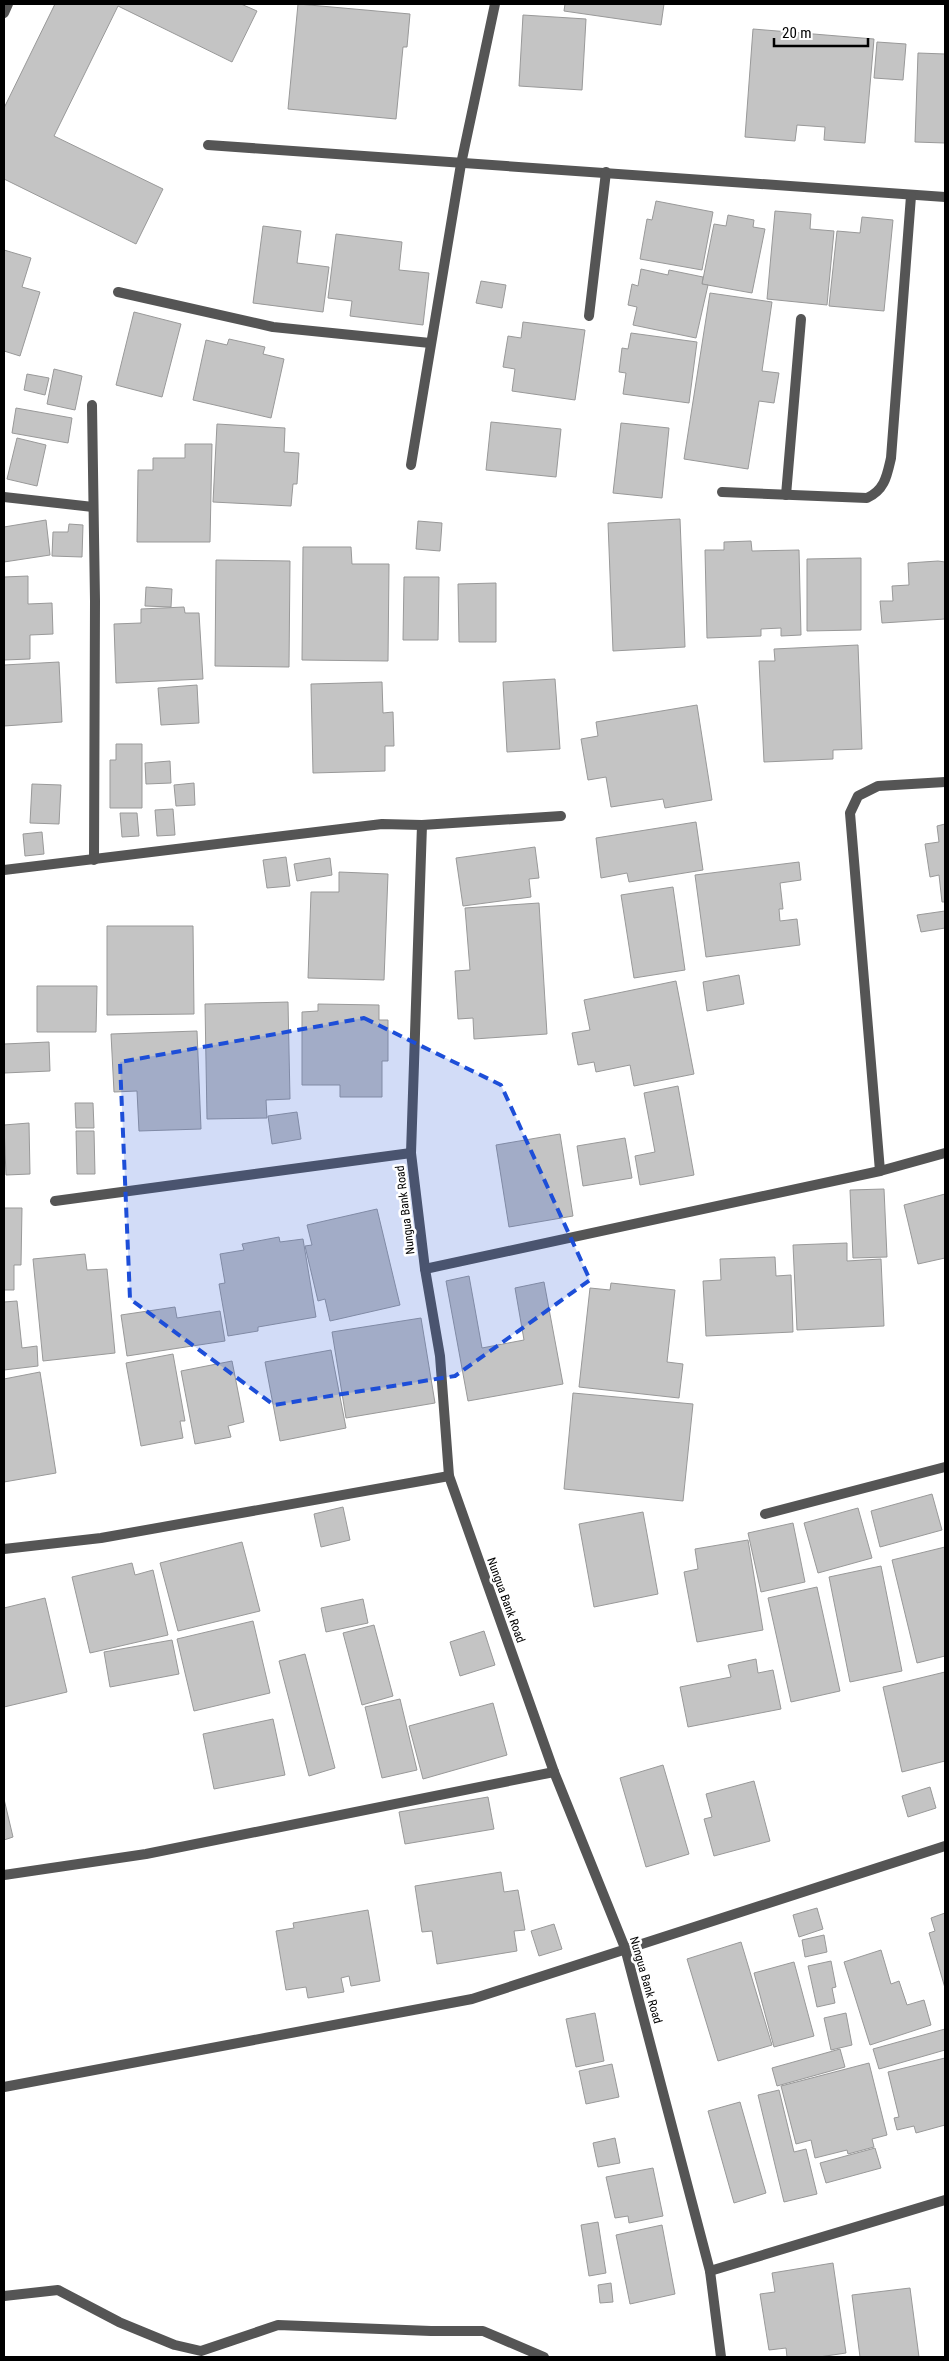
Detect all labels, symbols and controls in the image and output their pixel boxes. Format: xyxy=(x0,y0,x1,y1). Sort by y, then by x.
scale bar xyxy=(774,15,868,47)
text: 20 m xyxy=(782,24,812,42)
street label: Nungua Bank Road xyxy=(393,1165,417,1255)
street label: Nungua Bank Road xyxy=(484,1555,528,1645)
street label: Nungua Bank Road xyxy=(627,1935,665,2025)

